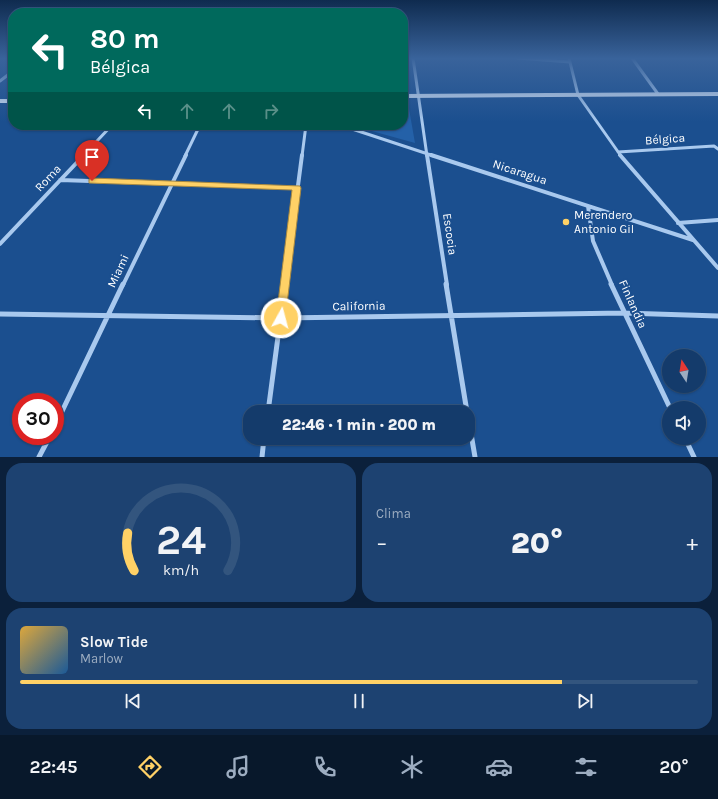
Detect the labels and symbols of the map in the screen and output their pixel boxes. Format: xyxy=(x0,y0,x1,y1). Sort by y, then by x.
street label: Bélgica xyxy=(644,131,686,147)
pin xyxy=(75,140,109,181)
street label: Nicaragua xyxy=(491,157,549,187)
street label: Roma xyxy=(32,162,64,194)
place label: Merendero Antonio Gil xyxy=(574,208,634,236)
street label: Escocia xyxy=(440,212,460,256)
marker: Merendero Antonio Gil xyxy=(561,217,571,227)
street label: Miami xyxy=(104,252,132,290)
street label: Finlandia xyxy=(616,278,650,330)
position arrow xyxy=(260,297,302,339)
street label: California xyxy=(332,299,386,313)
north arrow xyxy=(662,349,706,393)
speed limit sign: 30 xyxy=(12,393,64,445)

